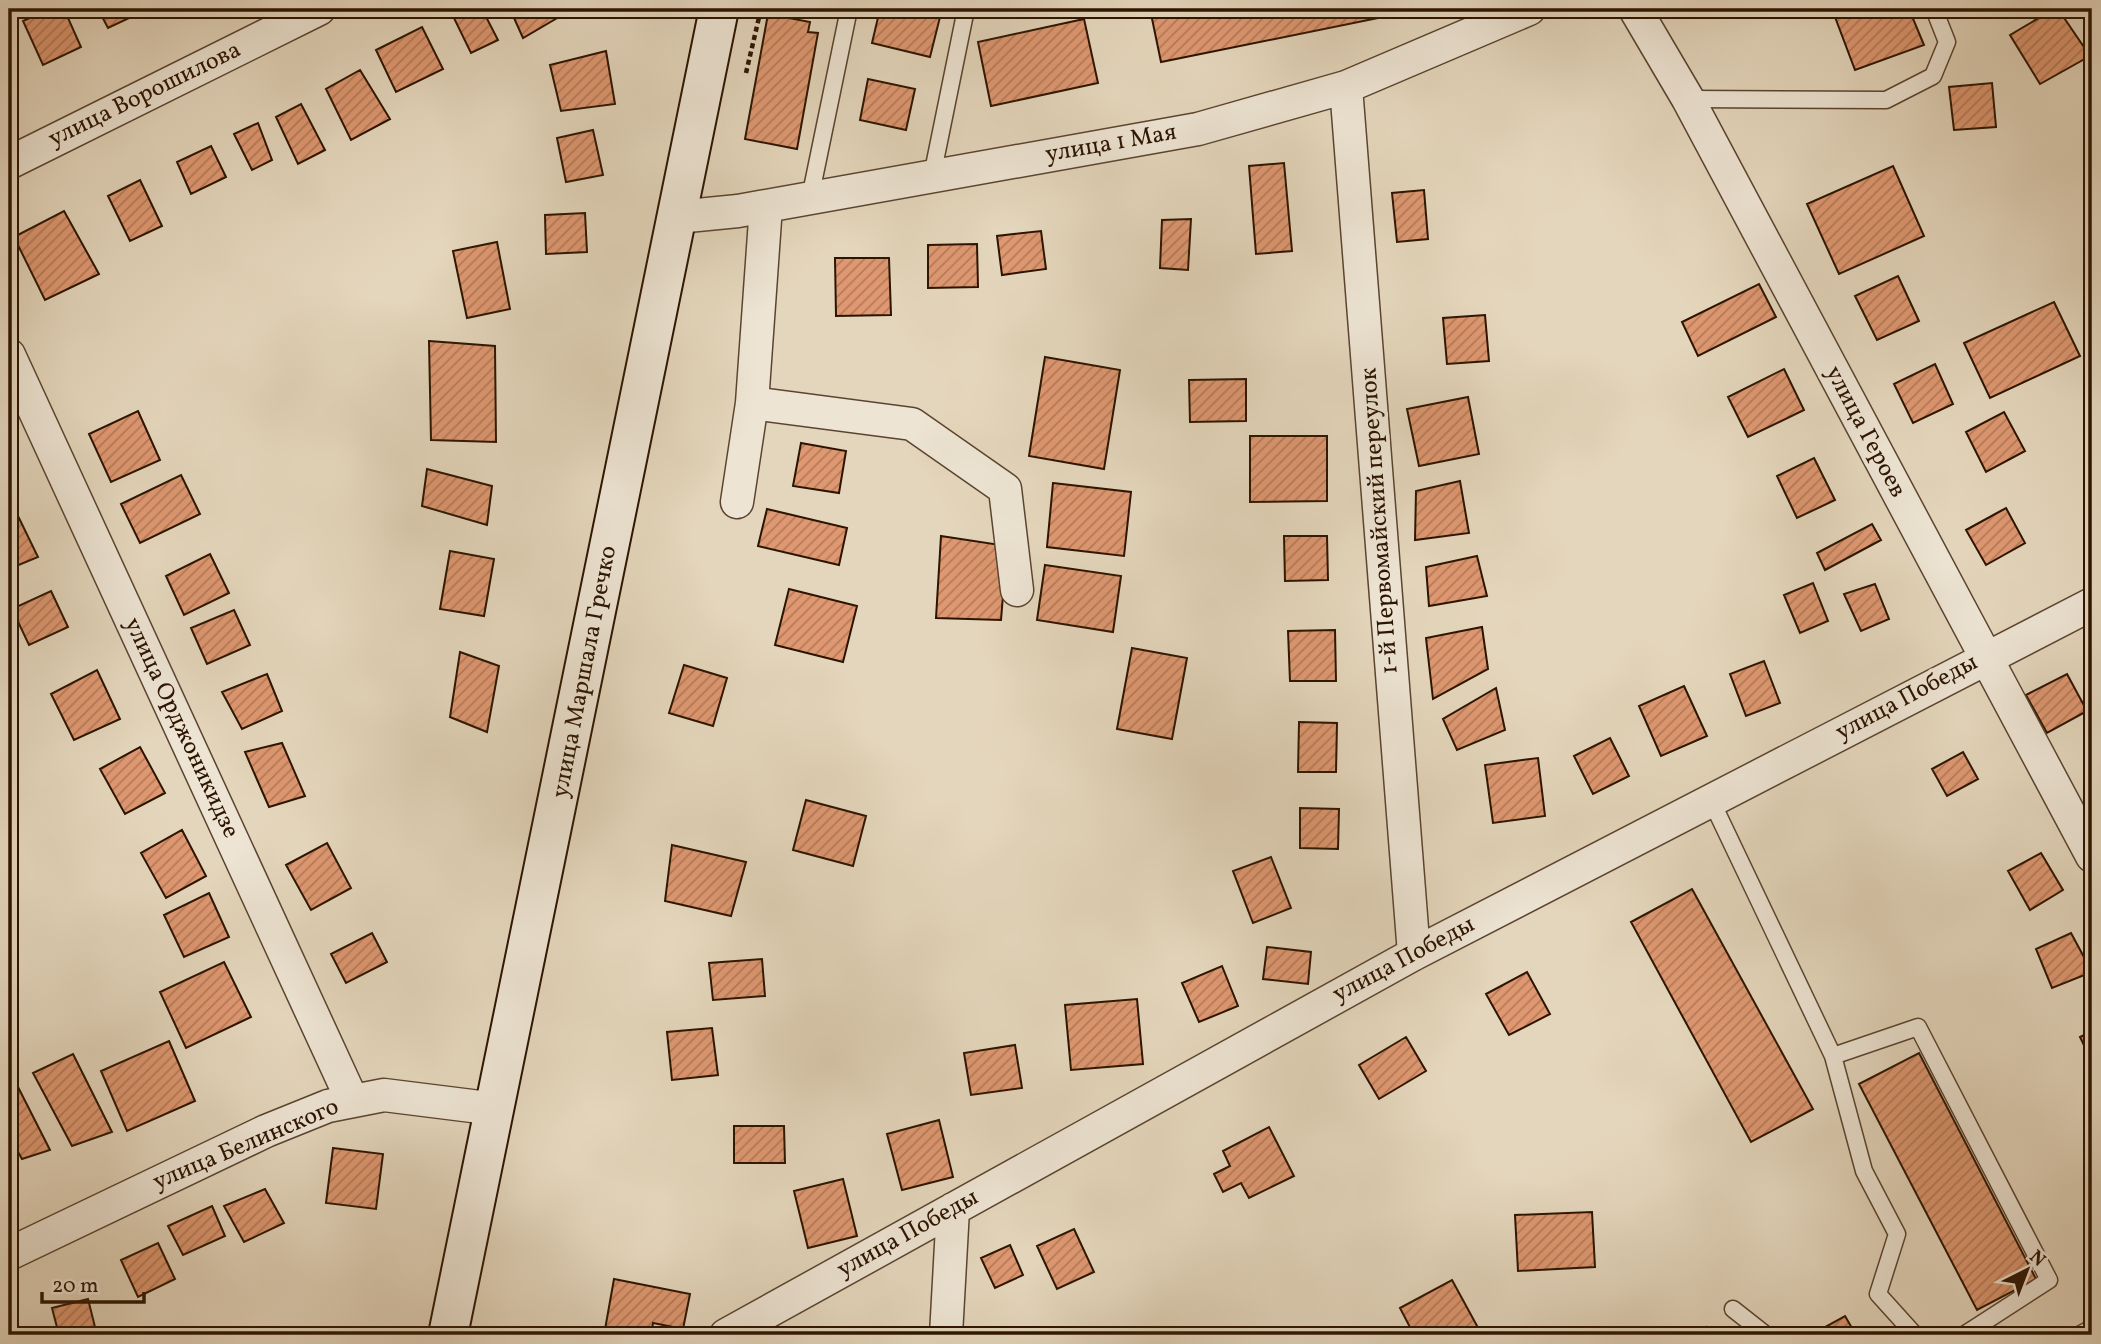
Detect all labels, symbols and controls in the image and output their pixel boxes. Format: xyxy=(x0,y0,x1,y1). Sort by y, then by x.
street label: улица Ворошилова xyxy=(43,34,247,156)
street label: улица 1 Мая xyxy=(1043,116,1179,172)
street label: улица Героев xyxy=(1816,360,1914,504)
street label: 1-й Первомайский переулок xyxy=(1352,366,1408,675)
street label: улица Маршала Гречко xyxy=(544,543,626,801)
street label: улица Орджоникидзе xyxy=(115,612,247,844)
street label: улица Победы xyxy=(1830,646,1984,750)
street label: улица Победы xyxy=(1327,908,1481,1012)
street label: улица Белинского xyxy=(148,1090,344,1200)
street label: улица Победы xyxy=(831,1181,985,1287)
north arrow xyxy=(1993,1236,2062,1306)
text: N xyxy=(2023,1245,2051,1273)
scale bar xyxy=(42,1260,144,1304)
text: 20 m xyxy=(52,1272,98,1301)

